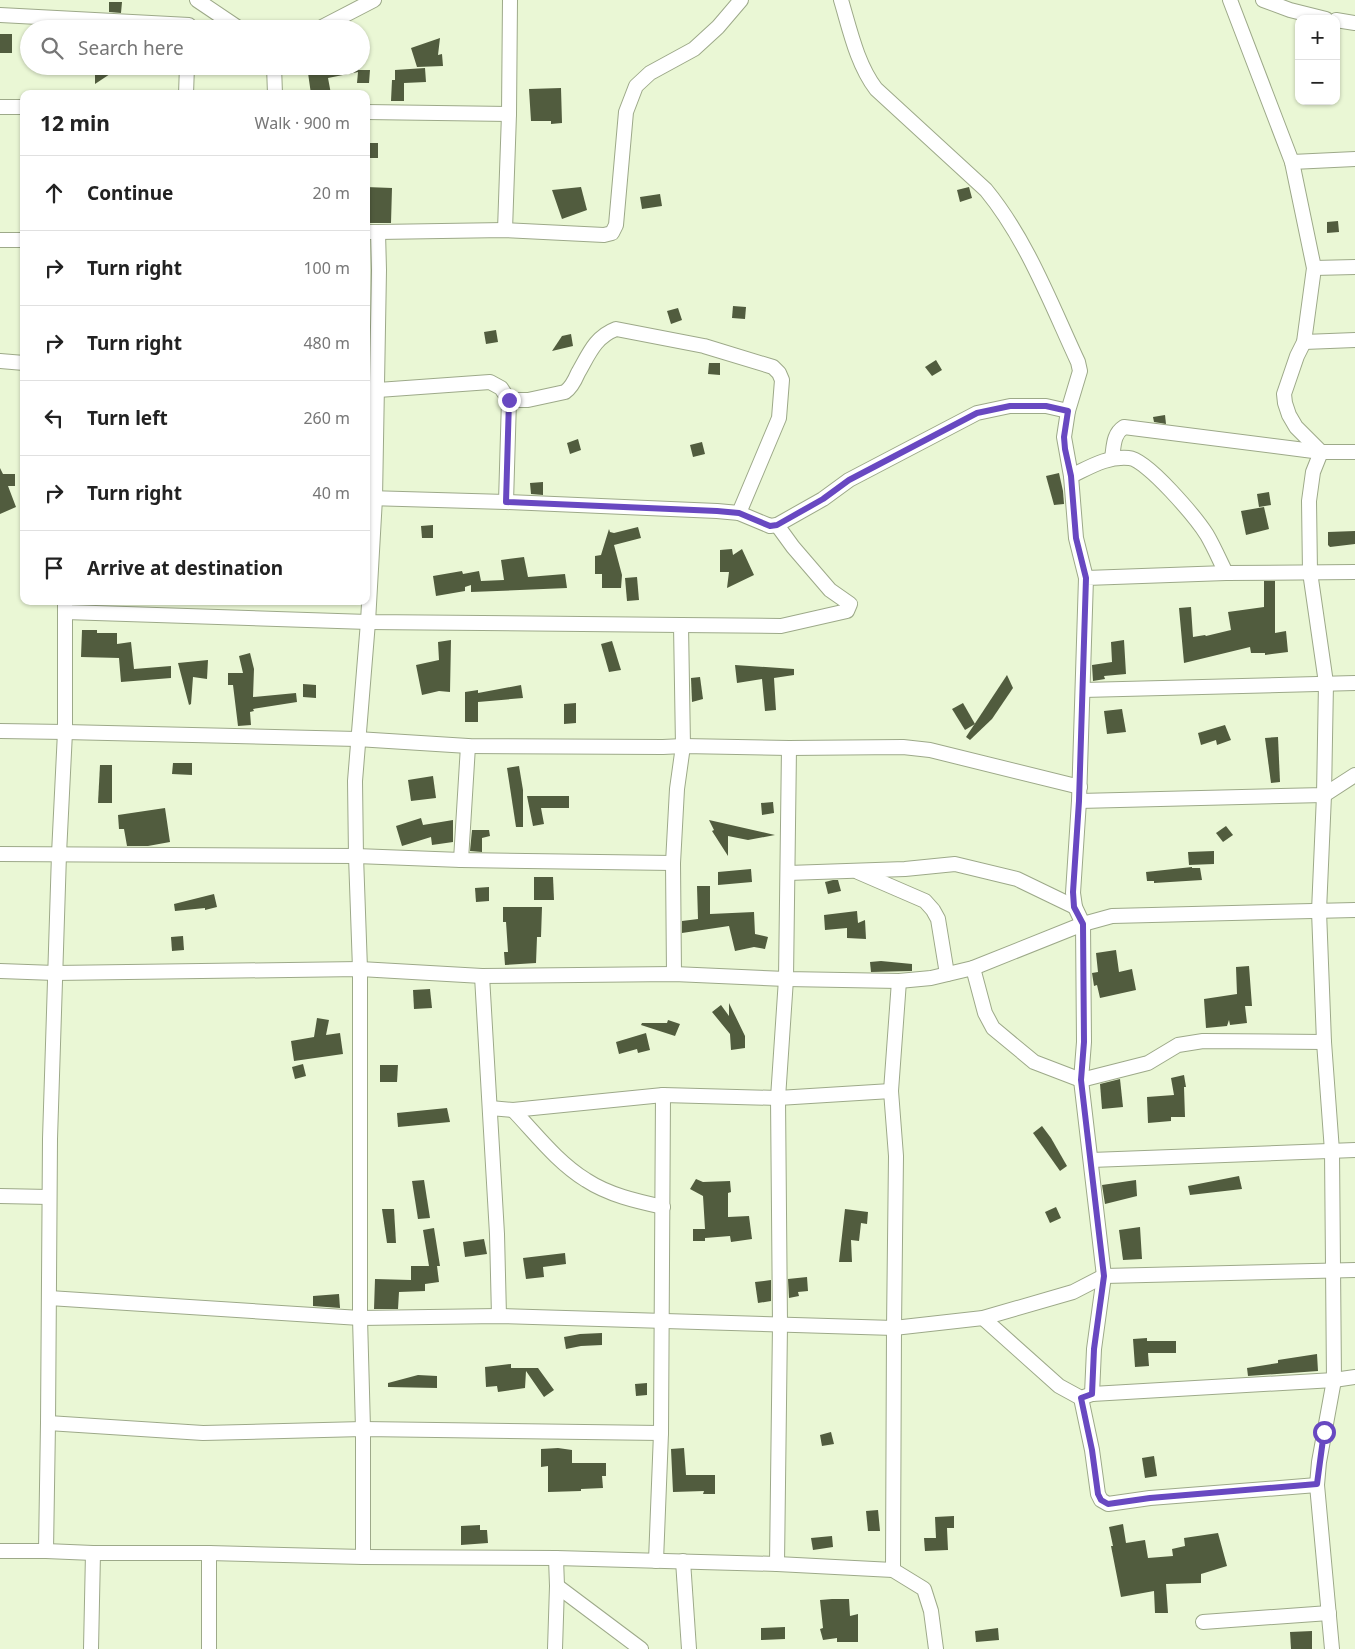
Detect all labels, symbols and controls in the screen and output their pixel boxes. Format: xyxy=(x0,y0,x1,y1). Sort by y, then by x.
map controls xyxy=(1295,15,1340,105)
button: + xyxy=(1295,15,1340,60)
search box xyxy=(20,20,370,75)
icon: search xyxy=(38,34,66,62)
text: Search here xyxy=(78,35,184,61)
button: − xyxy=(1295,60,1340,105)
text: 12 min xyxy=(40,109,110,137)
text: Walk · 900 m xyxy=(255,112,350,134)
icon: ahead xyxy=(40,179,68,207)
text: Continue xyxy=(87,180,173,206)
text: 20 m xyxy=(313,182,350,204)
icon: right xyxy=(40,254,68,282)
text: Turn right xyxy=(87,255,182,281)
text: 100 m xyxy=(303,257,350,279)
icon: right xyxy=(40,329,68,357)
text: Turn right xyxy=(87,330,182,356)
text: 480 m xyxy=(303,332,350,354)
route end xyxy=(498,389,521,412)
icon: left xyxy=(40,404,68,432)
text: Turn left xyxy=(87,405,168,431)
text: 260 m xyxy=(303,407,350,429)
icon: right xyxy=(40,479,68,507)
text: Turn right xyxy=(87,480,182,506)
text: 40 m xyxy=(313,482,350,504)
icon: arrive xyxy=(40,554,68,582)
text: Arrive at destination xyxy=(87,555,283,581)
route start xyxy=(1313,1421,1336,1444)

